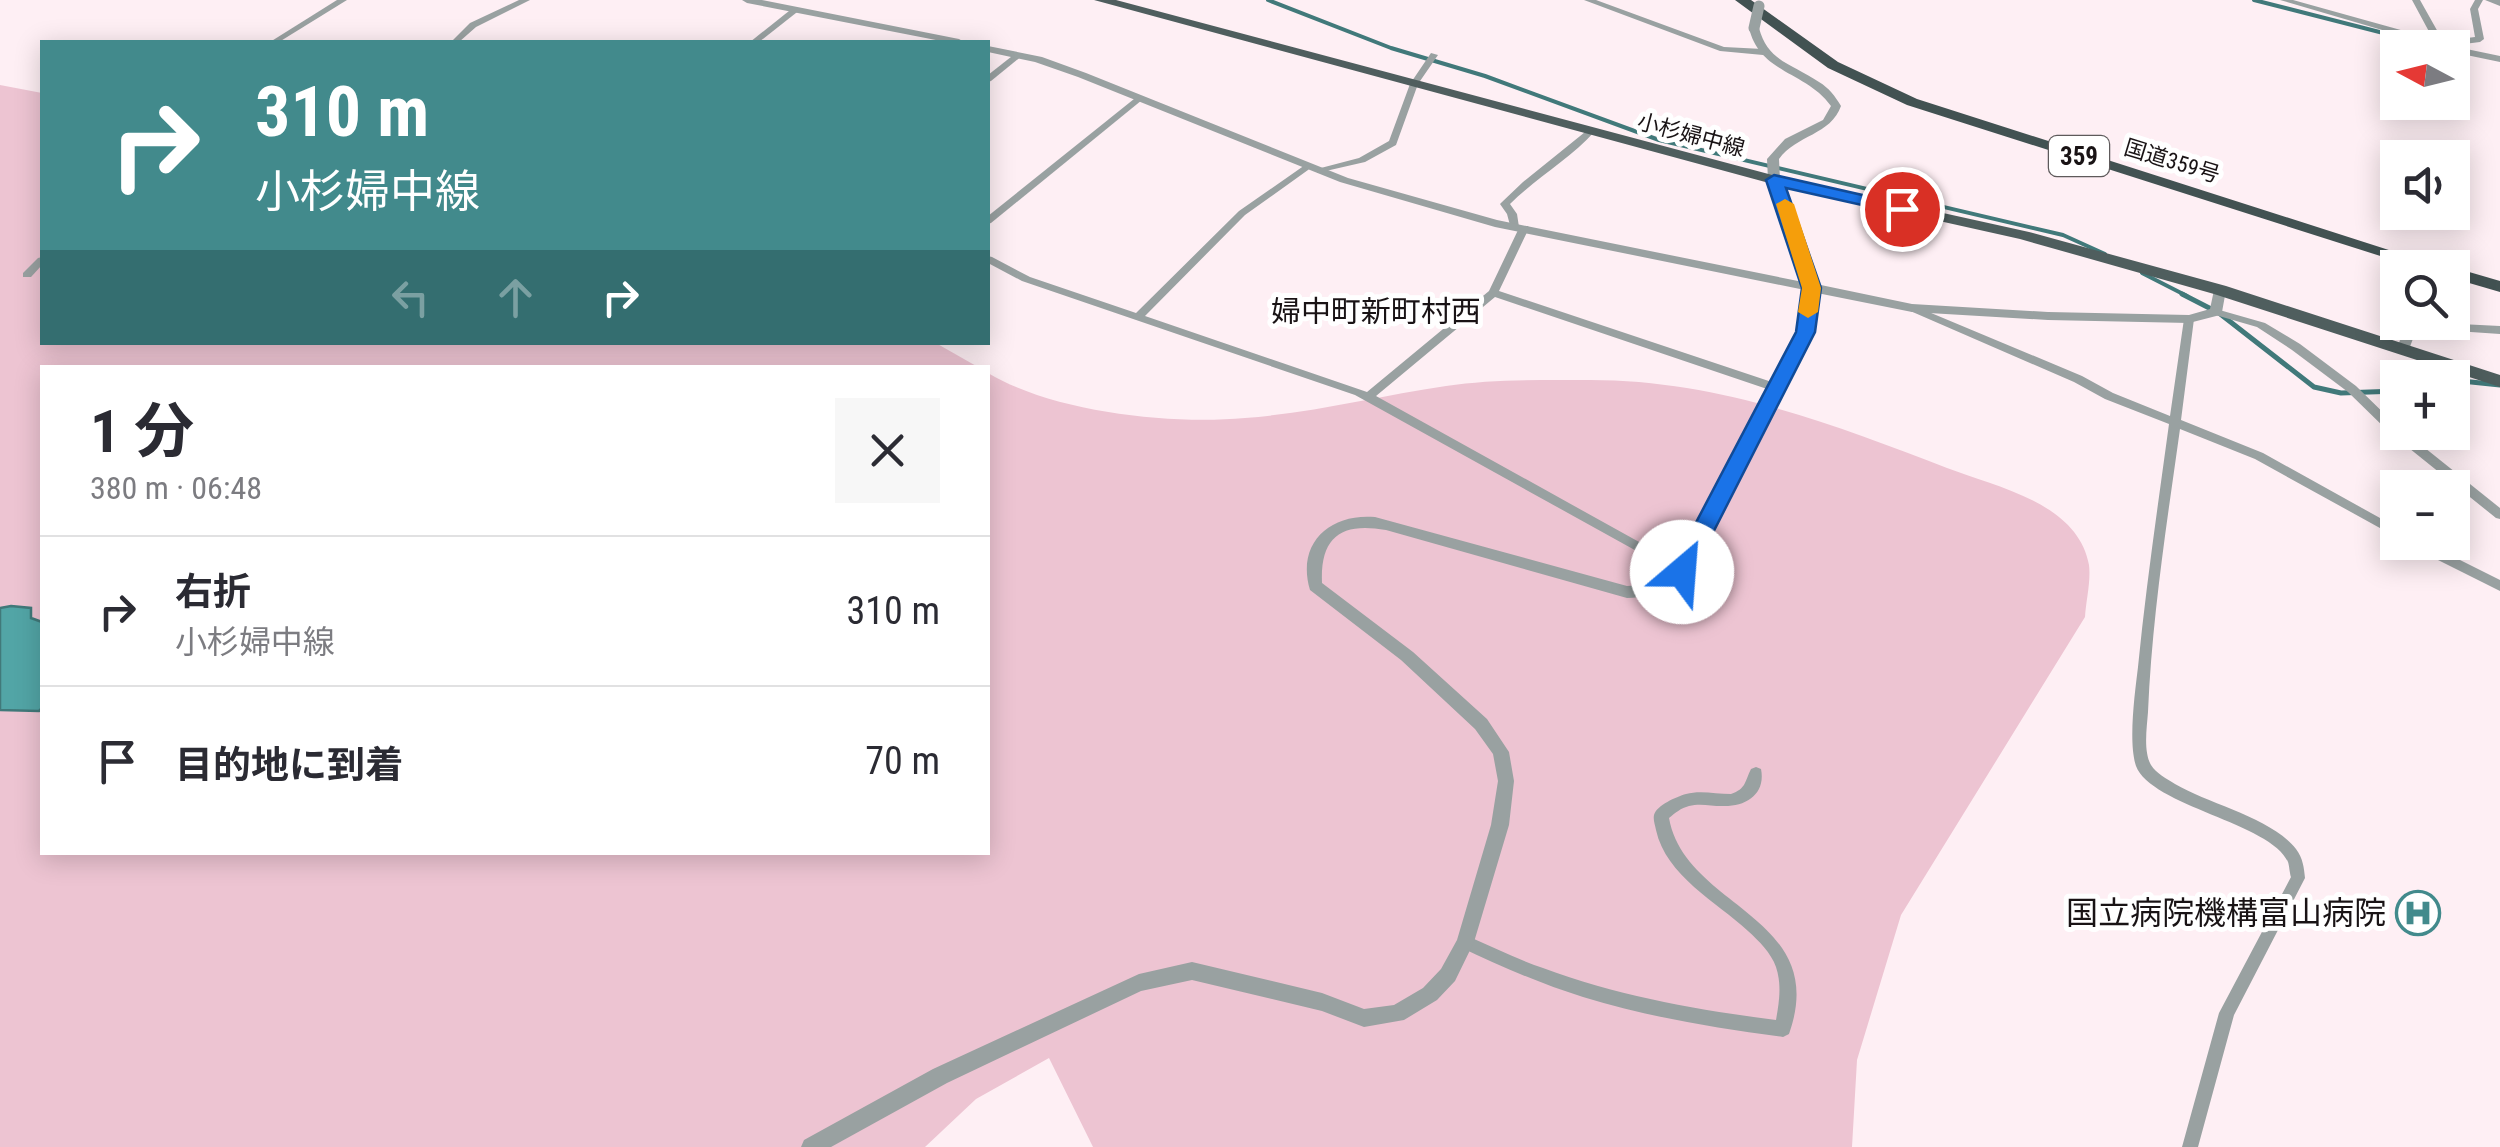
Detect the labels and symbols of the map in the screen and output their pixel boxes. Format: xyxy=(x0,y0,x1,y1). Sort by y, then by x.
north arrow xyxy=(2380,30,2470,120)
street label: 小杉婦中線 xyxy=(1635,109,1747,161)
street label: 国道359号 xyxy=(2121,135,2223,187)
road number: 359 xyxy=(2049,136,2109,176)
pin xyxy=(1860,167,1945,252)
district label: 婦中町新町村西 xyxy=(1271,294,1481,329)
position arrow xyxy=(1630,520,1734,624)
hospital icon: 国立病院機構富山病院 xyxy=(2395,890,2441,936)
place label: 国立病院機構富山病院 xyxy=(2066,894,2386,932)

